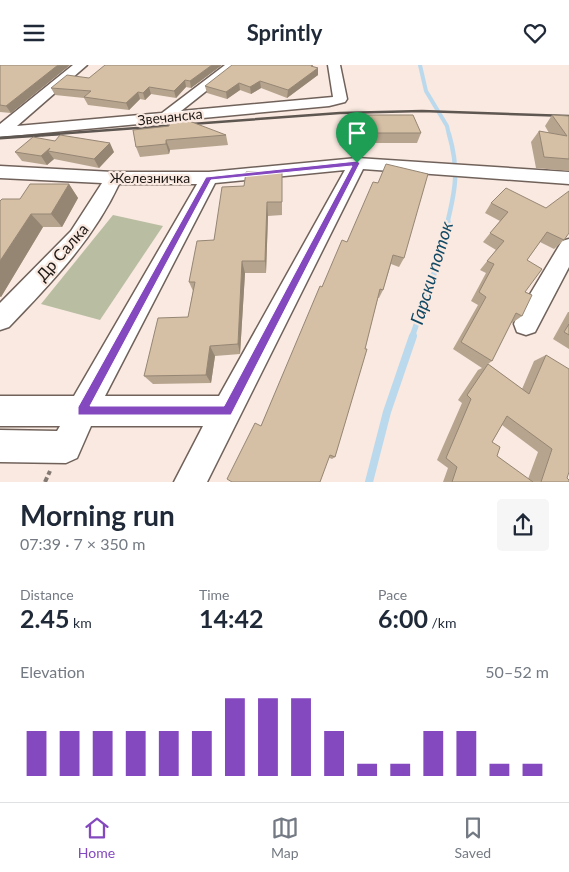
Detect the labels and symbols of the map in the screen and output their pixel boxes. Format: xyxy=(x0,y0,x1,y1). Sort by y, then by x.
street label: Звечанска xyxy=(137,105,203,128)
pin xyxy=(336,112,378,163)
street label: Железничка xyxy=(110,169,190,186)
water label: Гарски поток xyxy=(405,218,457,327)
street label: Др Салка xyxy=(32,219,92,284)

